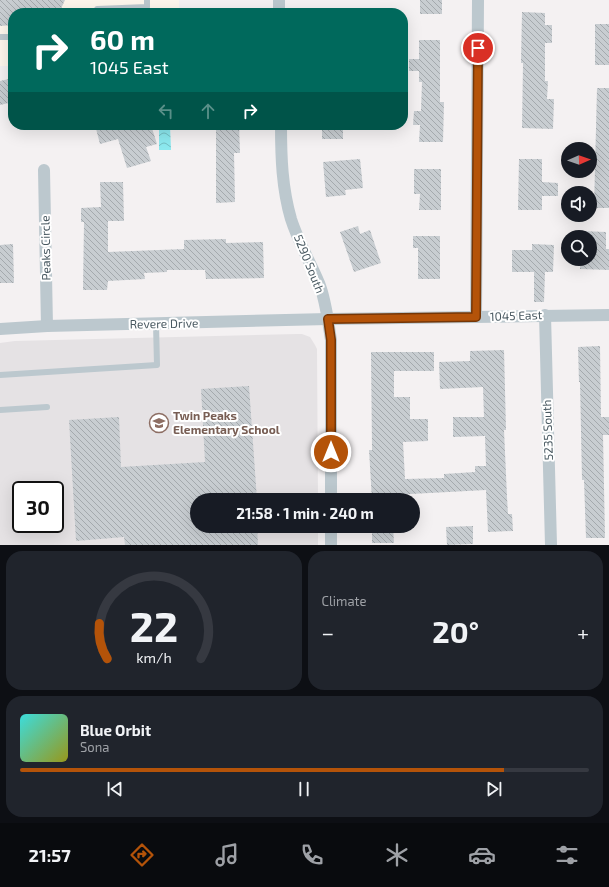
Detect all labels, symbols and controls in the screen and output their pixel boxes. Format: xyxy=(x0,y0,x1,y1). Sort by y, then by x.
text: 60 m xyxy=(90,22,155,56)
icon: right xyxy=(24,24,76,76)
pin xyxy=(461,31,495,65)
icon: arrive xyxy=(467,37,489,59)
text: 1045 East xyxy=(90,56,169,78)
icon: left xyxy=(155,100,177,122)
icon: ahead xyxy=(197,100,219,122)
icon: right xyxy=(239,100,261,122)
north arrow xyxy=(561,142,597,178)
map controls xyxy=(561,142,597,266)
button: sound xyxy=(561,186,597,222)
street label: Peaks Circle xyxy=(37,215,53,281)
button: search xyxy=(561,230,597,266)
street label: 5290 South xyxy=(292,232,328,295)
street label: 1045 East xyxy=(489,307,543,323)
street label: Revere Drive xyxy=(129,315,198,331)
street label: 5235 South xyxy=(539,399,555,461)
place label: Twin Peaks Elementary School xyxy=(173,408,280,437)
school or university icon: Twin Peaks Elementary School xyxy=(148,412,170,434)
position arrow xyxy=(310,431,352,473)
speed limit sign: 30 xyxy=(12,481,64,533)
text: 21:58 · 1 min · 240 m xyxy=(236,504,374,522)
text: Climate xyxy=(322,593,366,609)
text: 22 xyxy=(130,599,178,649)
text: 20° xyxy=(432,613,479,649)
text: − xyxy=(322,619,334,645)
text: + xyxy=(577,619,589,645)
text: km/h xyxy=(136,648,171,665)
text: Blue Orbit xyxy=(80,721,151,739)
text: Sona xyxy=(80,739,109,755)
icon: previous xyxy=(104,778,126,800)
icon: pause xyxy=(293,778,315,800)
icon: next xyxy=(483,778,505,800)
icon: directions xyxy=(128,841,156,869)
icon: music xyxy=(213,841,241,869)
icon: phone xyxy=(298,841,326,869)
icon: climate xyxy=(383,841,411,869)
icon: car xyxy=(468,841,496,869)
icon: filters xyxy=(553,841,581,869)
text: 21:57 xyxy=(28,844,71,866)

